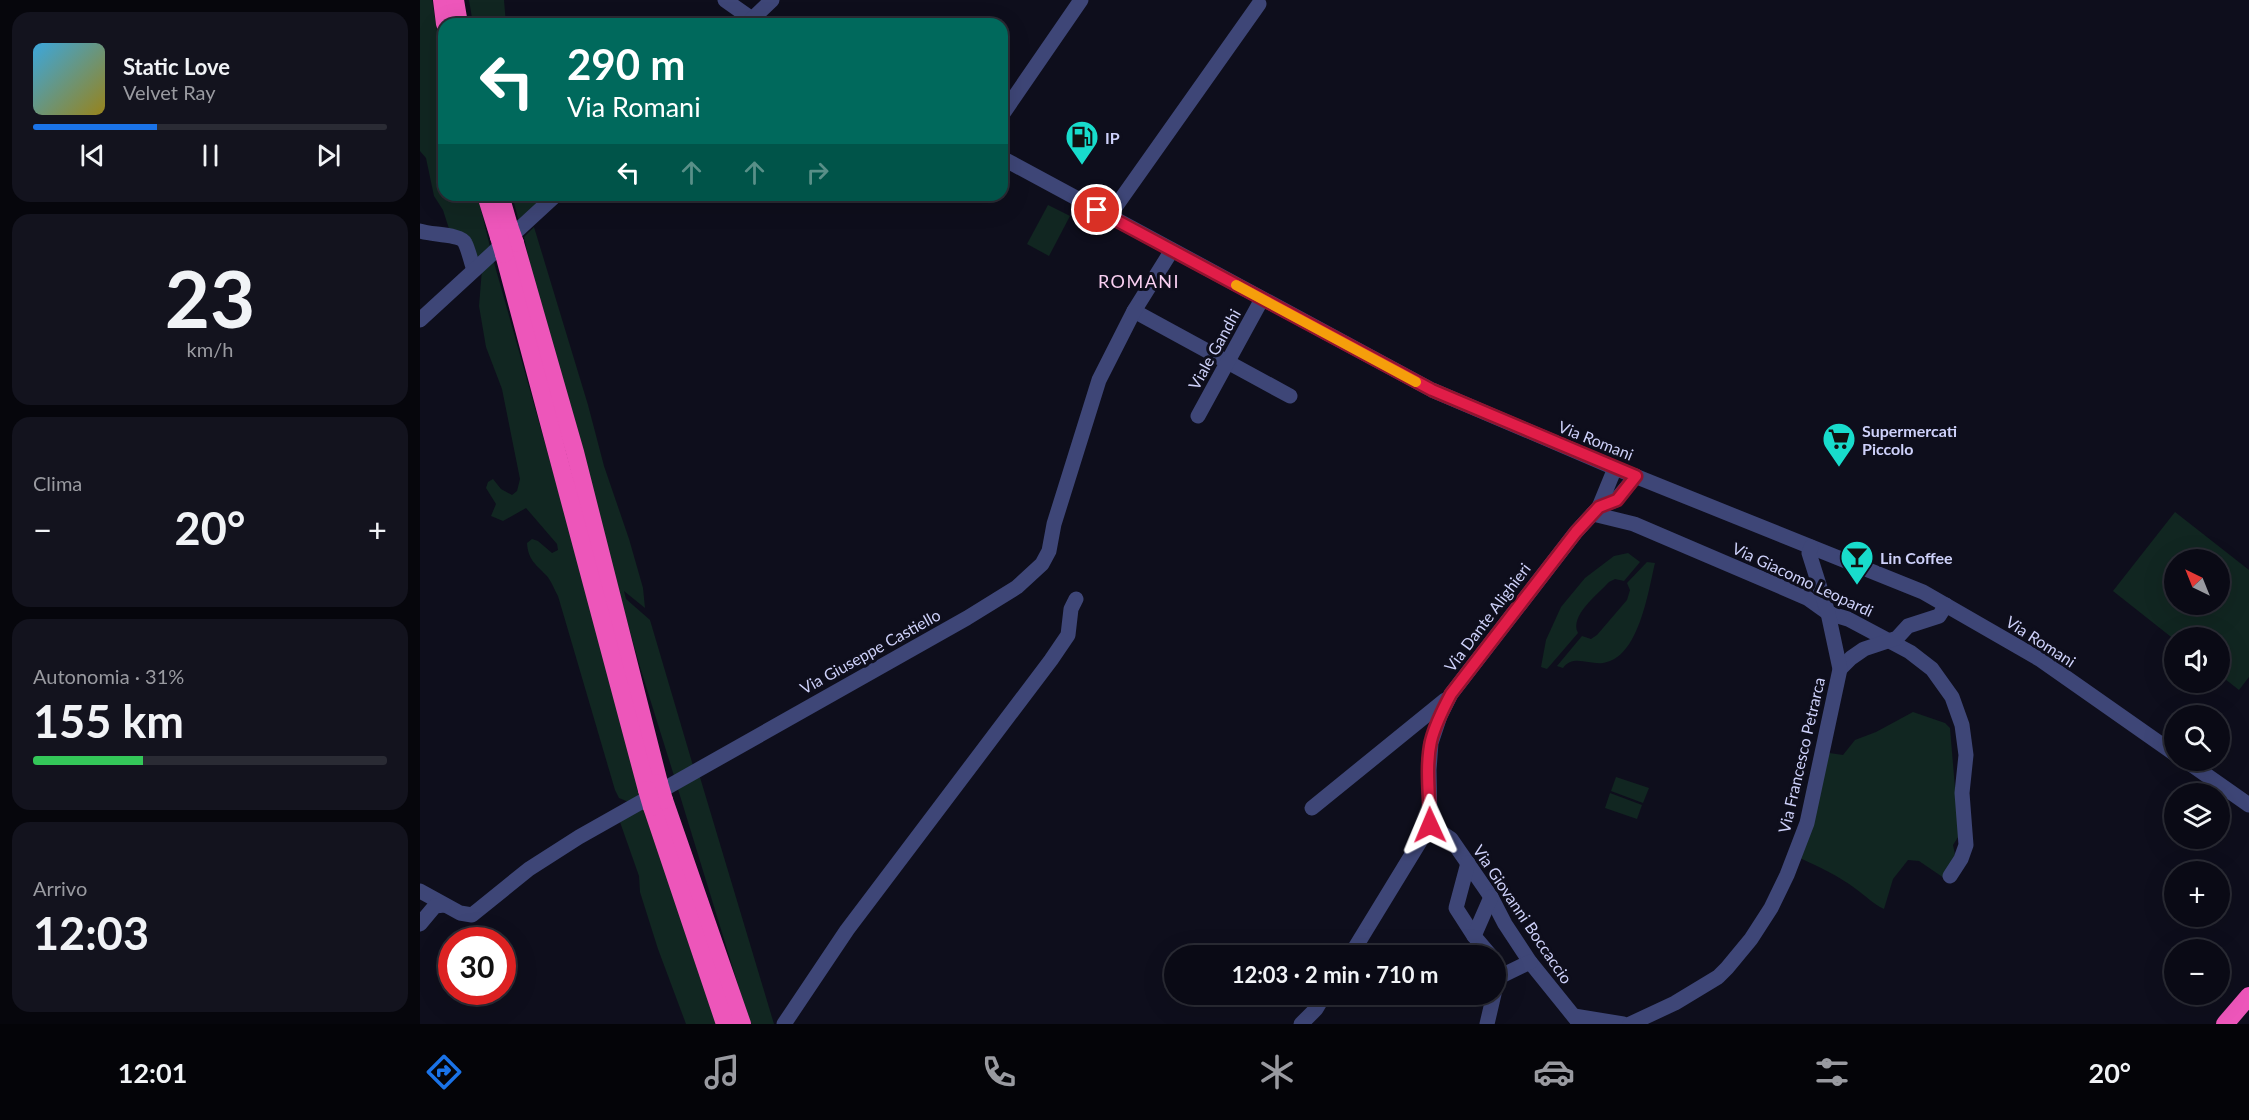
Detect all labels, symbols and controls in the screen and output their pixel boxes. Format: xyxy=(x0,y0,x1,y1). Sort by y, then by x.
text: 290 m xyxy=(567,39,685,89)
icon: left xyxy=(468,42,546,120)
text: Static Love xyxy=(123,53,230,80)
text: Velvet Ray xyxy=(123,80,216,104)
text: Via Romani xyxy=(567,90,701,123)
fuel station icon: IP xyxy=(1064,119,1100,166)
place label: IP xyxy=(1105,128,1120,147)
icon: previous xyxy=(76,139,109,172)
icon: pause xyxy=(194,139,227,172)
icon: next xyxy=(312,139,345,172)
icon: left xyxy=(612,156,645,189)
icon: ahead xyxy=(675,156,708,189)
icon: ahead xyxy=(738,156,771,189)
icon: right xyxy=(801,156,834,189)
pin xyxy=(1071,184,1122,235)
icon: arrive xyxy=(1080,193,1113,226)
text: 23 xyxy=(165,251,255,345)
district label: ROMANI xyxy=(1098,270,1180,292)
street label: Viale Gandhi xyxy=(1184,305,1244,393)
text: km/h xyxy=(187,337,233,361)
street label: Via Romani xyxy=(1556,416,1636,464)
supermarket icon: Supermercati Piccolo xyxy=(1821,421,1857,468)
place label: Supermercati Piccolo xyxy=(1862,421,1957,458)
text: Clima xyxy=(33,471,82,495)
text: 20° xyxy=(175,501,245,555)
text: − xyxy=(33,509,52,549)
text: + xyxy=(368,509,387,549)
street label: Via Giacomo Leopardi xyxy=(1729,538,1877,620)
bar icon: Lin Coffee xyxy=(1839,539,1875,586)
place label: Lin Coffee xyxy=(1880,548,1953,567)
north arrow xyxy=(2164,549,2230,615)
map controls xyxy=(2164,549,2230,1005)
street label: Via Dante Alighieri xyxy=(1440,559,1534,675)
street label: Via Giuseppe Castiello xyxy=(797,605,943,697)
street label: Via Romani xyxy=(2003,611,2079,671)
button: sound xyxy=(2164,627,2230,693)
text: Autonomia · 31% xyxy=(33,664,184,688)
street label: Via Francesco Petrarca xyxy=(1774,675,1828,835)
text: 155 km xyxy=(33,694,184,748)
button: search xyxy=(2164,705,2230,771)
button: layers xyxy=(2164,783,2230,849)
position arrow xyxy=(1398,793,1462,857)
street label: Via Giovanni Boccaccio xyxy=(1469,841,1577,987)
button: + xyxy=(2164,861,2230,927)
text: Arrivo xyxy=(33,876,87,900)
text: 12:03 xyxy=(33,906,149,960)
speed limit sign: 30 xyxy=(438,927,516,1005)
button: − xyxy=(2164,939,2230,1005)
text: 12:03 · 2 min · 710 m xyxy=(1232,961,1438,988)
icon: directions xyxy=(423,1051,465,1093)
icon: music xyxy=(701,1051,743,1093)
icon: phone xyxy=(978,1051,1020,1093)
icon: climate xyxy=(1256,1051,1298,1093)
icon: car xyxy=(1533,1051,1575,1093)
icon: filters xyxy=(1811,1051,1853,1093)
text: 12:01 xyxy=(118,1056,187,1089)
text: 20° xyxy=(2089,1056,2131,1089)

